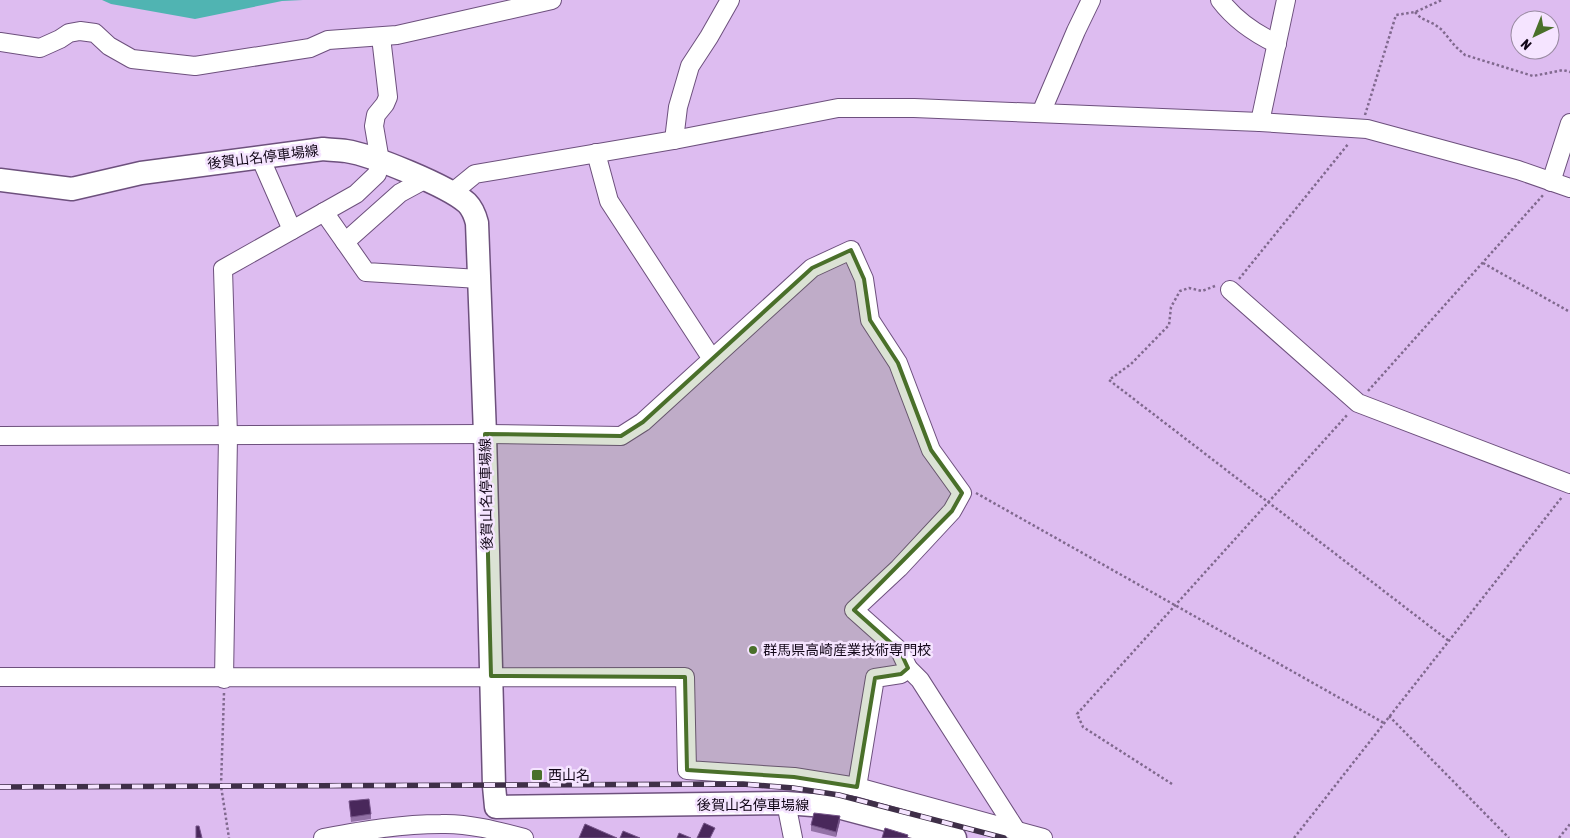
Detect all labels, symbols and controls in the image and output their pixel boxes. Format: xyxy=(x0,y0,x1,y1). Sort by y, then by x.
north arrow xyxy=(1510,10,1560,60)
text: N xyxy=(1518,36,1535,53)
street label: 後賀山名停車場線 xyxy=(206,142,320,172)
street label: 後賀山名停車場線 xyxy=(477,438,495,550)
place label: 群馬県高崎産業技術専門校 xyxy=(763,642,931,658)
marker: 群馬県高崎産業技術専門校 xyxy=(747,644,759,656)
place label: 西山名 xyxy=(548,767,590,783)
marker: 西山名 xyxy=(530,768,544,782)
street label: 後賀山名停車場線 xyxy=(697,797,809,813)

